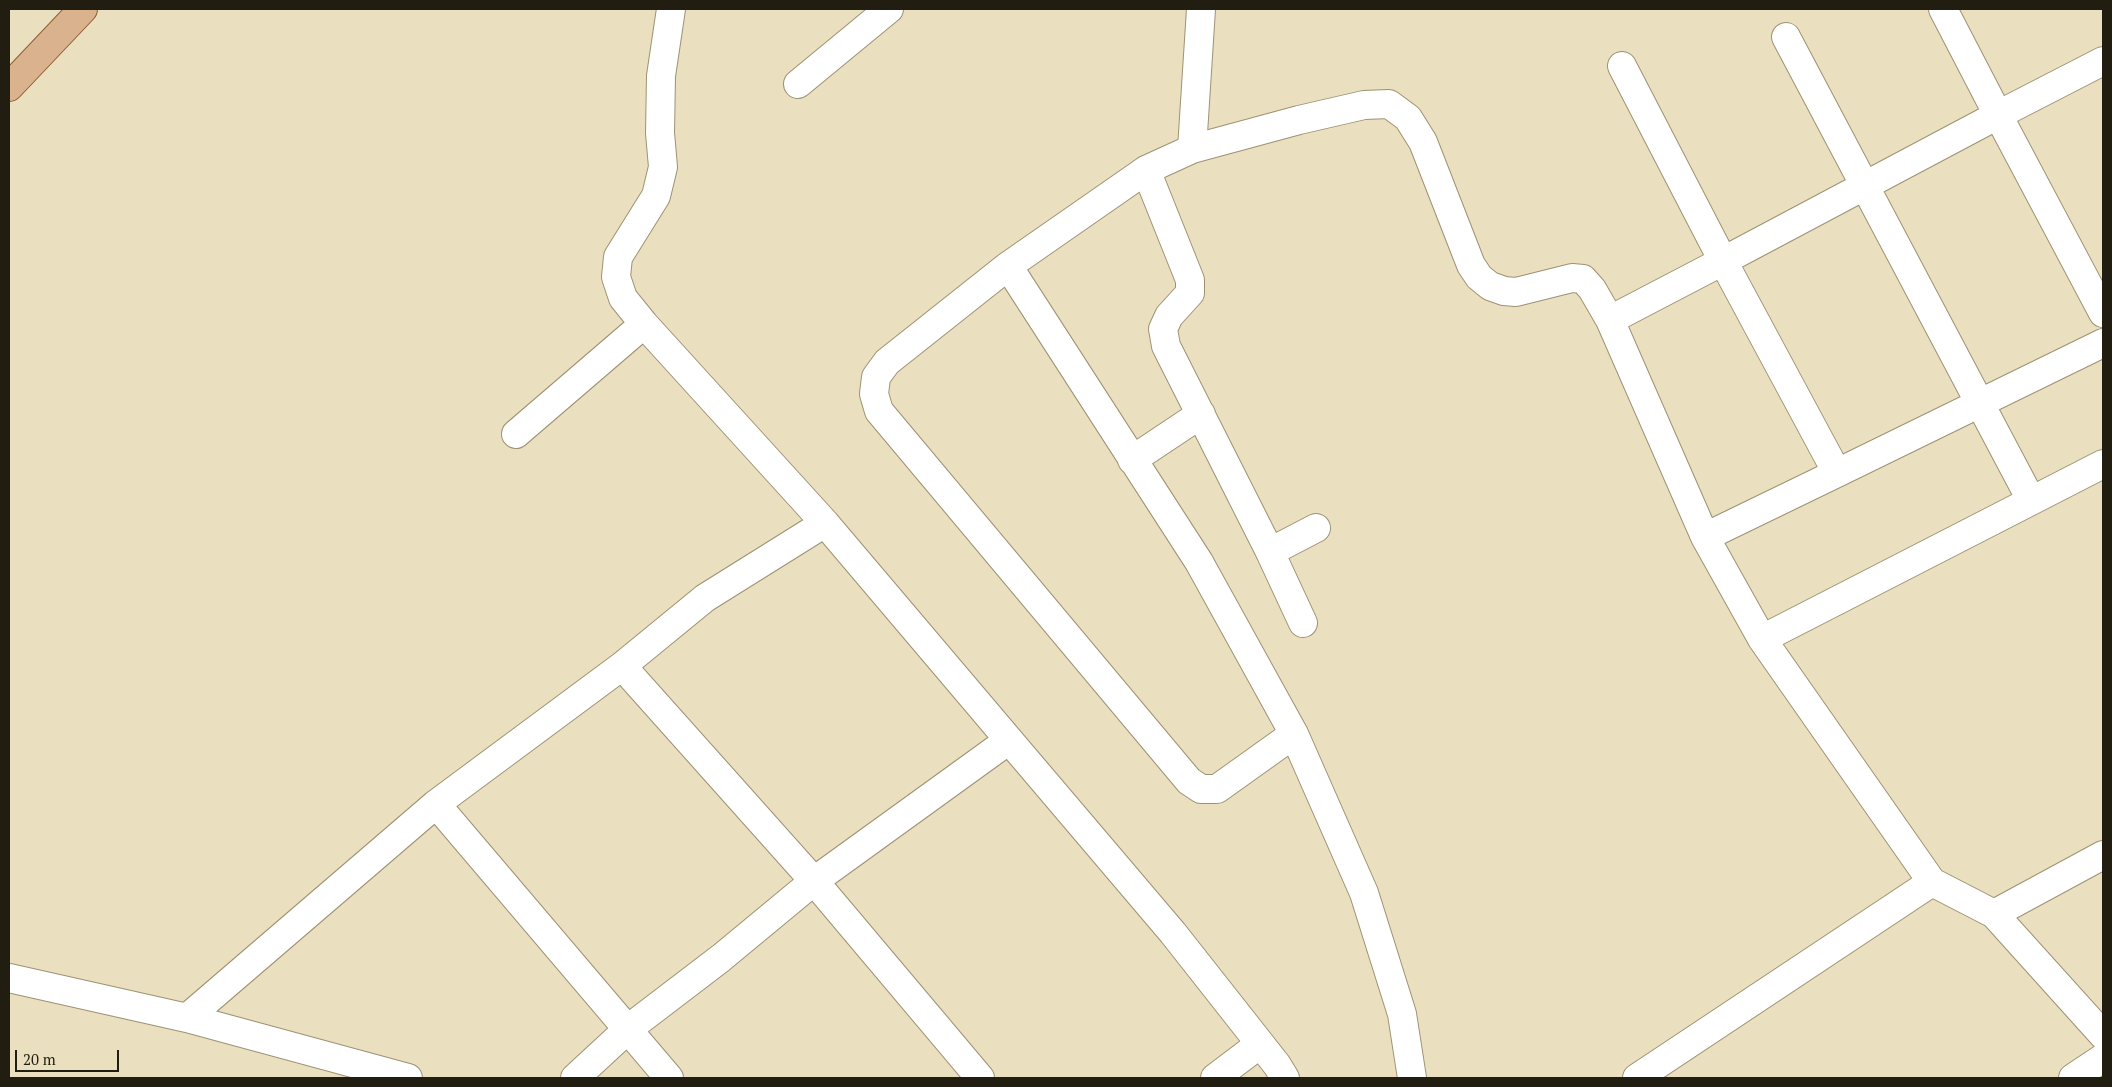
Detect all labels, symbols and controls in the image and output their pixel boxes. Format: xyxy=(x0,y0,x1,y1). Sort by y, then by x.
scale bar xyxy=(18,1040,121,1072)
text: 20 m xyxy=(23,1049,56,1069)

